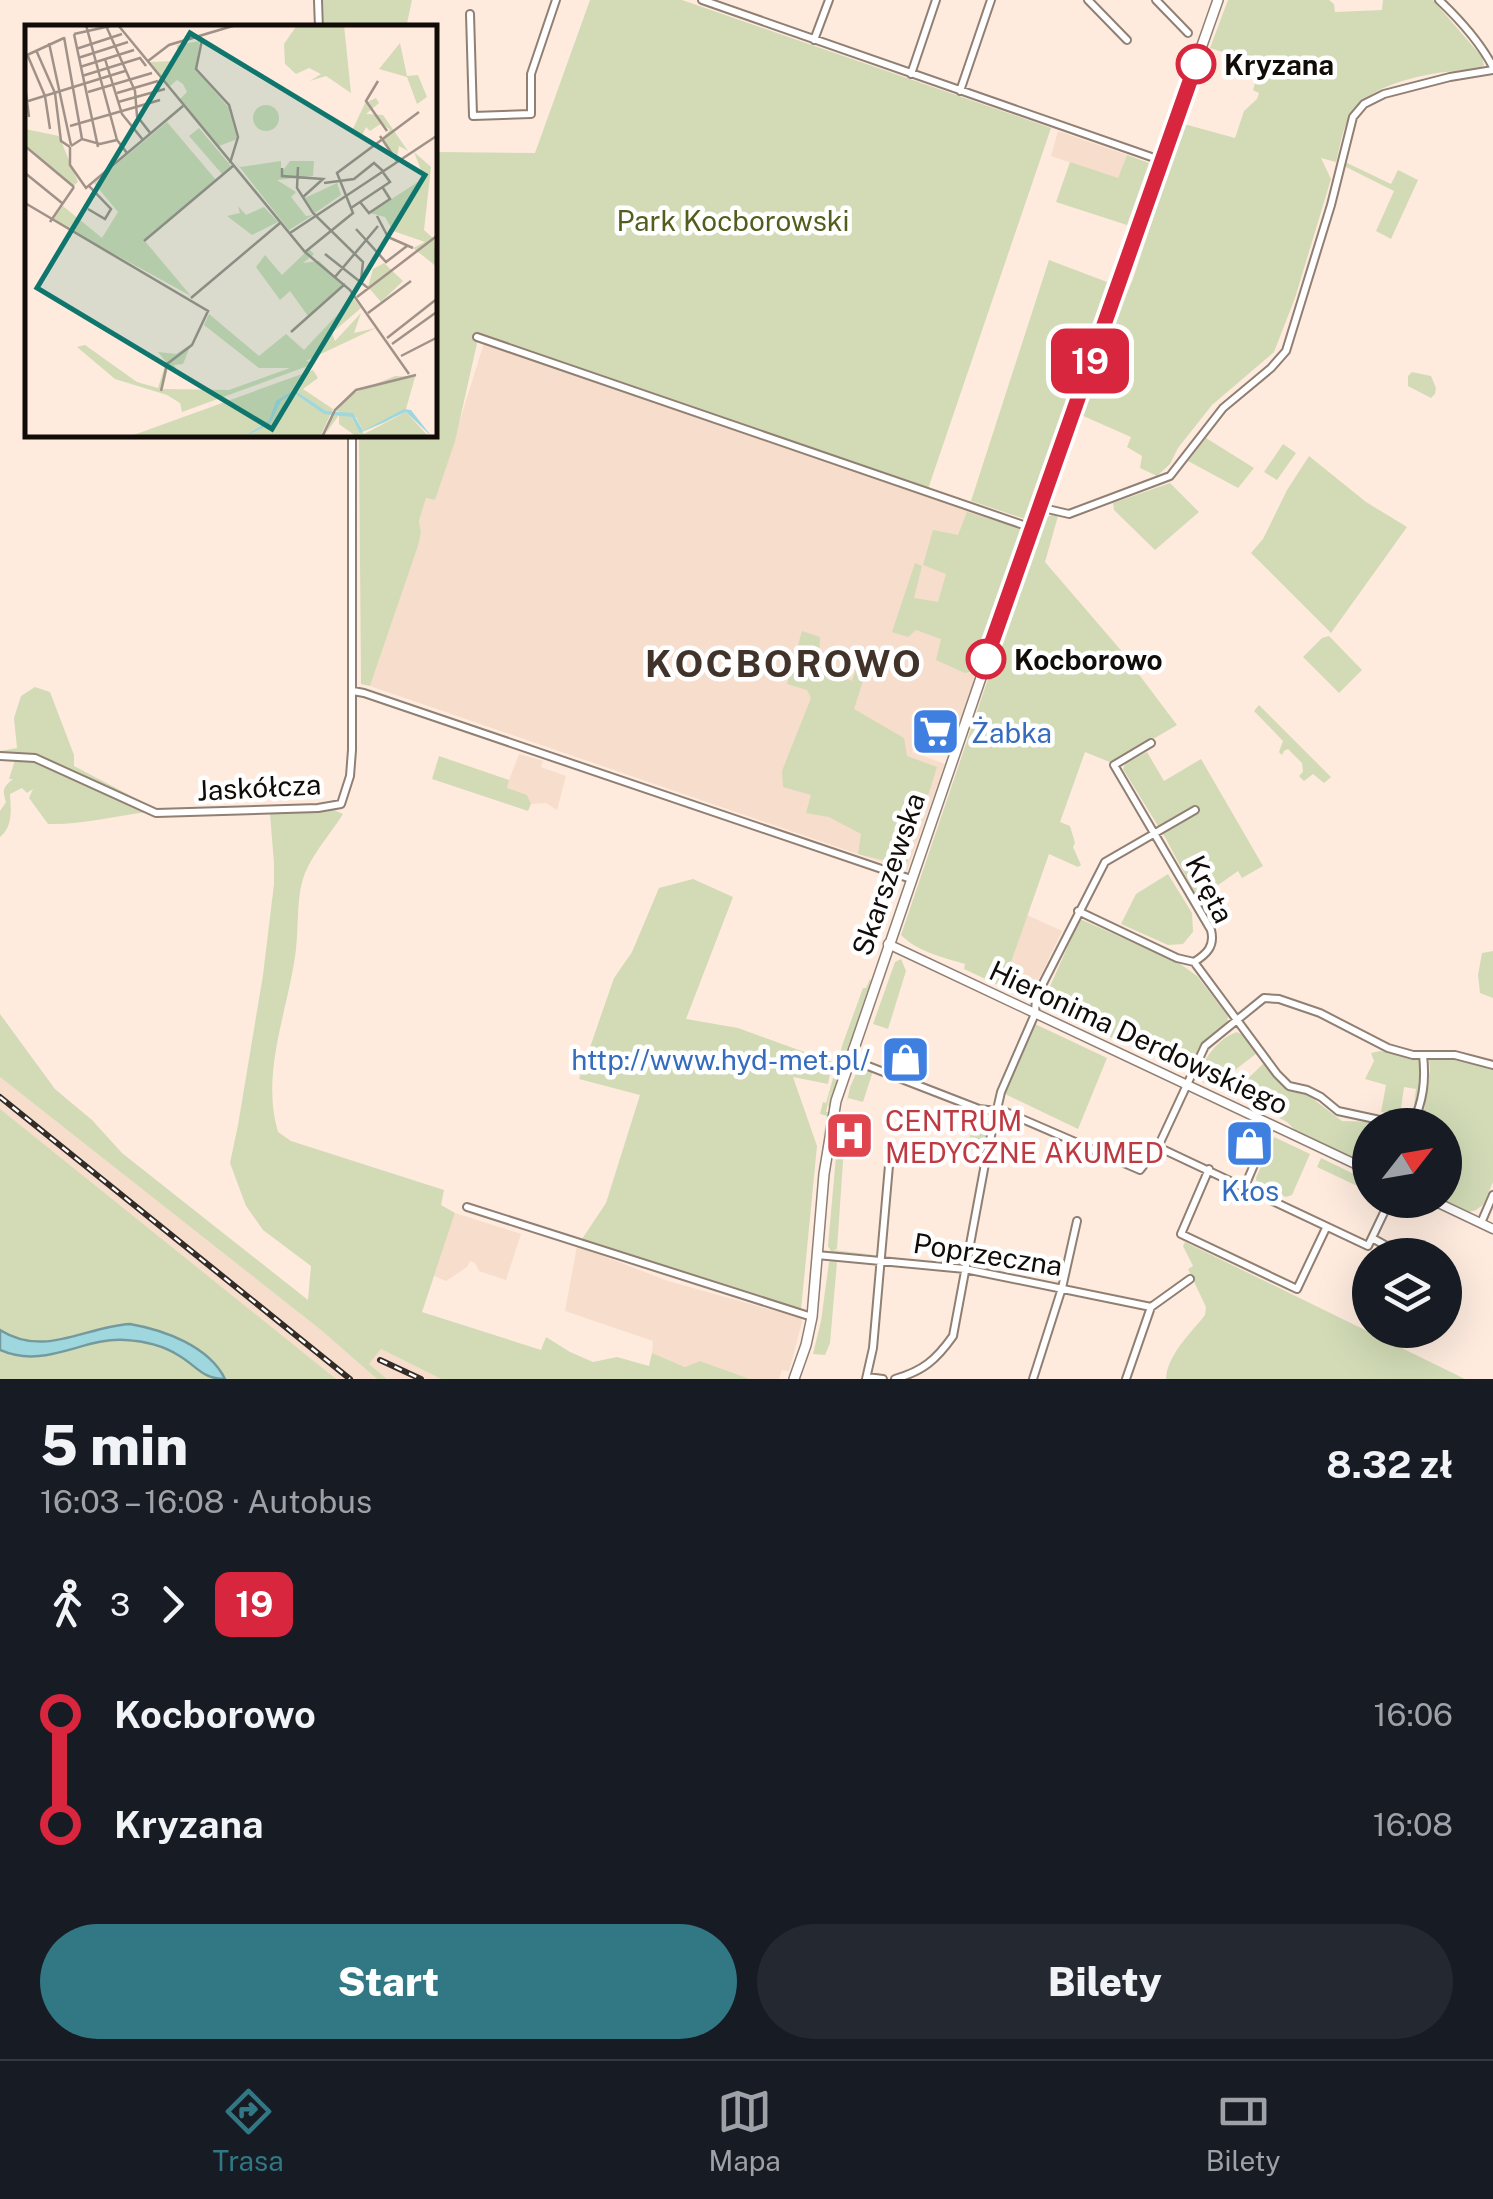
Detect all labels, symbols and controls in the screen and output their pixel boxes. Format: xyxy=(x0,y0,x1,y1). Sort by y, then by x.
inset map xyxy=(25,25,438,438)
marker: Kryzana xyxy=(1177,45,1215,83)
place label: Kryzana xyxy=(1224,48,1334,81)
park label: Park Kocborowski xyxy=(617,204,849,237)
line badge: 19 xyxy=(1045,328,1135,394)
text: 19 xyxy=(1071,341,1109,382)
marker: Kocborowo xyxy=(967,640,1005,678)
district label: KOCBOROWO xyxy=(645,641,923,686)
place label: Kocborowo xyxy=(1014,643,1163,676)
supermarket icon: Żabka xyxy=(910,706,962,758)
place label: Żabka xyxy=(971,716,1052,749)
street label: Jaskółcza xyxy=(196,767,322,807)
street label: Skarszewska xyxy=(845,788,931,960)
street label: Kręta xyxy=(1179,850,1241,928)
street label: Hieronima Derdowskiego xyxy=(984,953,1294,1121)
shop icon: http://www.hyd-met.pl/ xyxy=(879,1033,931,1085)
place label: http://www.hyd-met.pl/ xyxy=(571,1043,870,1076)
place label: CENTRUM MEDYCZNE AKUMED xyxy=(885,1104,1164,1169)
north arrow xyxy=(1352,1108,1462,1218)
map controls xyxy=(1352,1108,1462,1348)
hospital icon: CENTRUM MEDYCZNE AKUMED xyxy=(824,1110,876,1162)
shop icon: Kłos xyxy=(1224,1117,1276,1169)
place label: Kłos xyxy=(1221,1174,1279,1207)
street label: Poprzeczna xyxy=(911,1226,1065,1282)
button: layers xyxy=(1352,1238,1462,1348)
text: 5 min xyxy=(40,1413,188,1477)
text: 8.32 zł xyxy=(1326,1442,1453,1487)
text: 16:03 – 16:08 · Autobus xyxy=(40,1483,372,1520)
icon: walk xyxy=(40,1577,95,1632)
icon: forward xyxy=(145,1577,200,1632)
text: 19 xyxy=(235,1584,273,1625)
text: 3 xyxy=(110,1586,130,1623)
text: Kocborowo xyxy=(114,1692,316,1737)
text: 16:06 xyxy=(1374,1696,1453,1733)
text: Kryzana xyxy=(114,1802,263,1847)
text: 16:08 xyxy=(1373,1806,1453,1843)
button: Start xyxy=(40,1924,737,2039)
button: Bilety xyxy=(757,1924,1453,2039)
tab: Trasa xyxy=(212,2084,284,2177)
tab: Mapa xyxy=(709,2084,781,2177)
tab: Bilety xyxy=(1206,2084,1281,2177)

